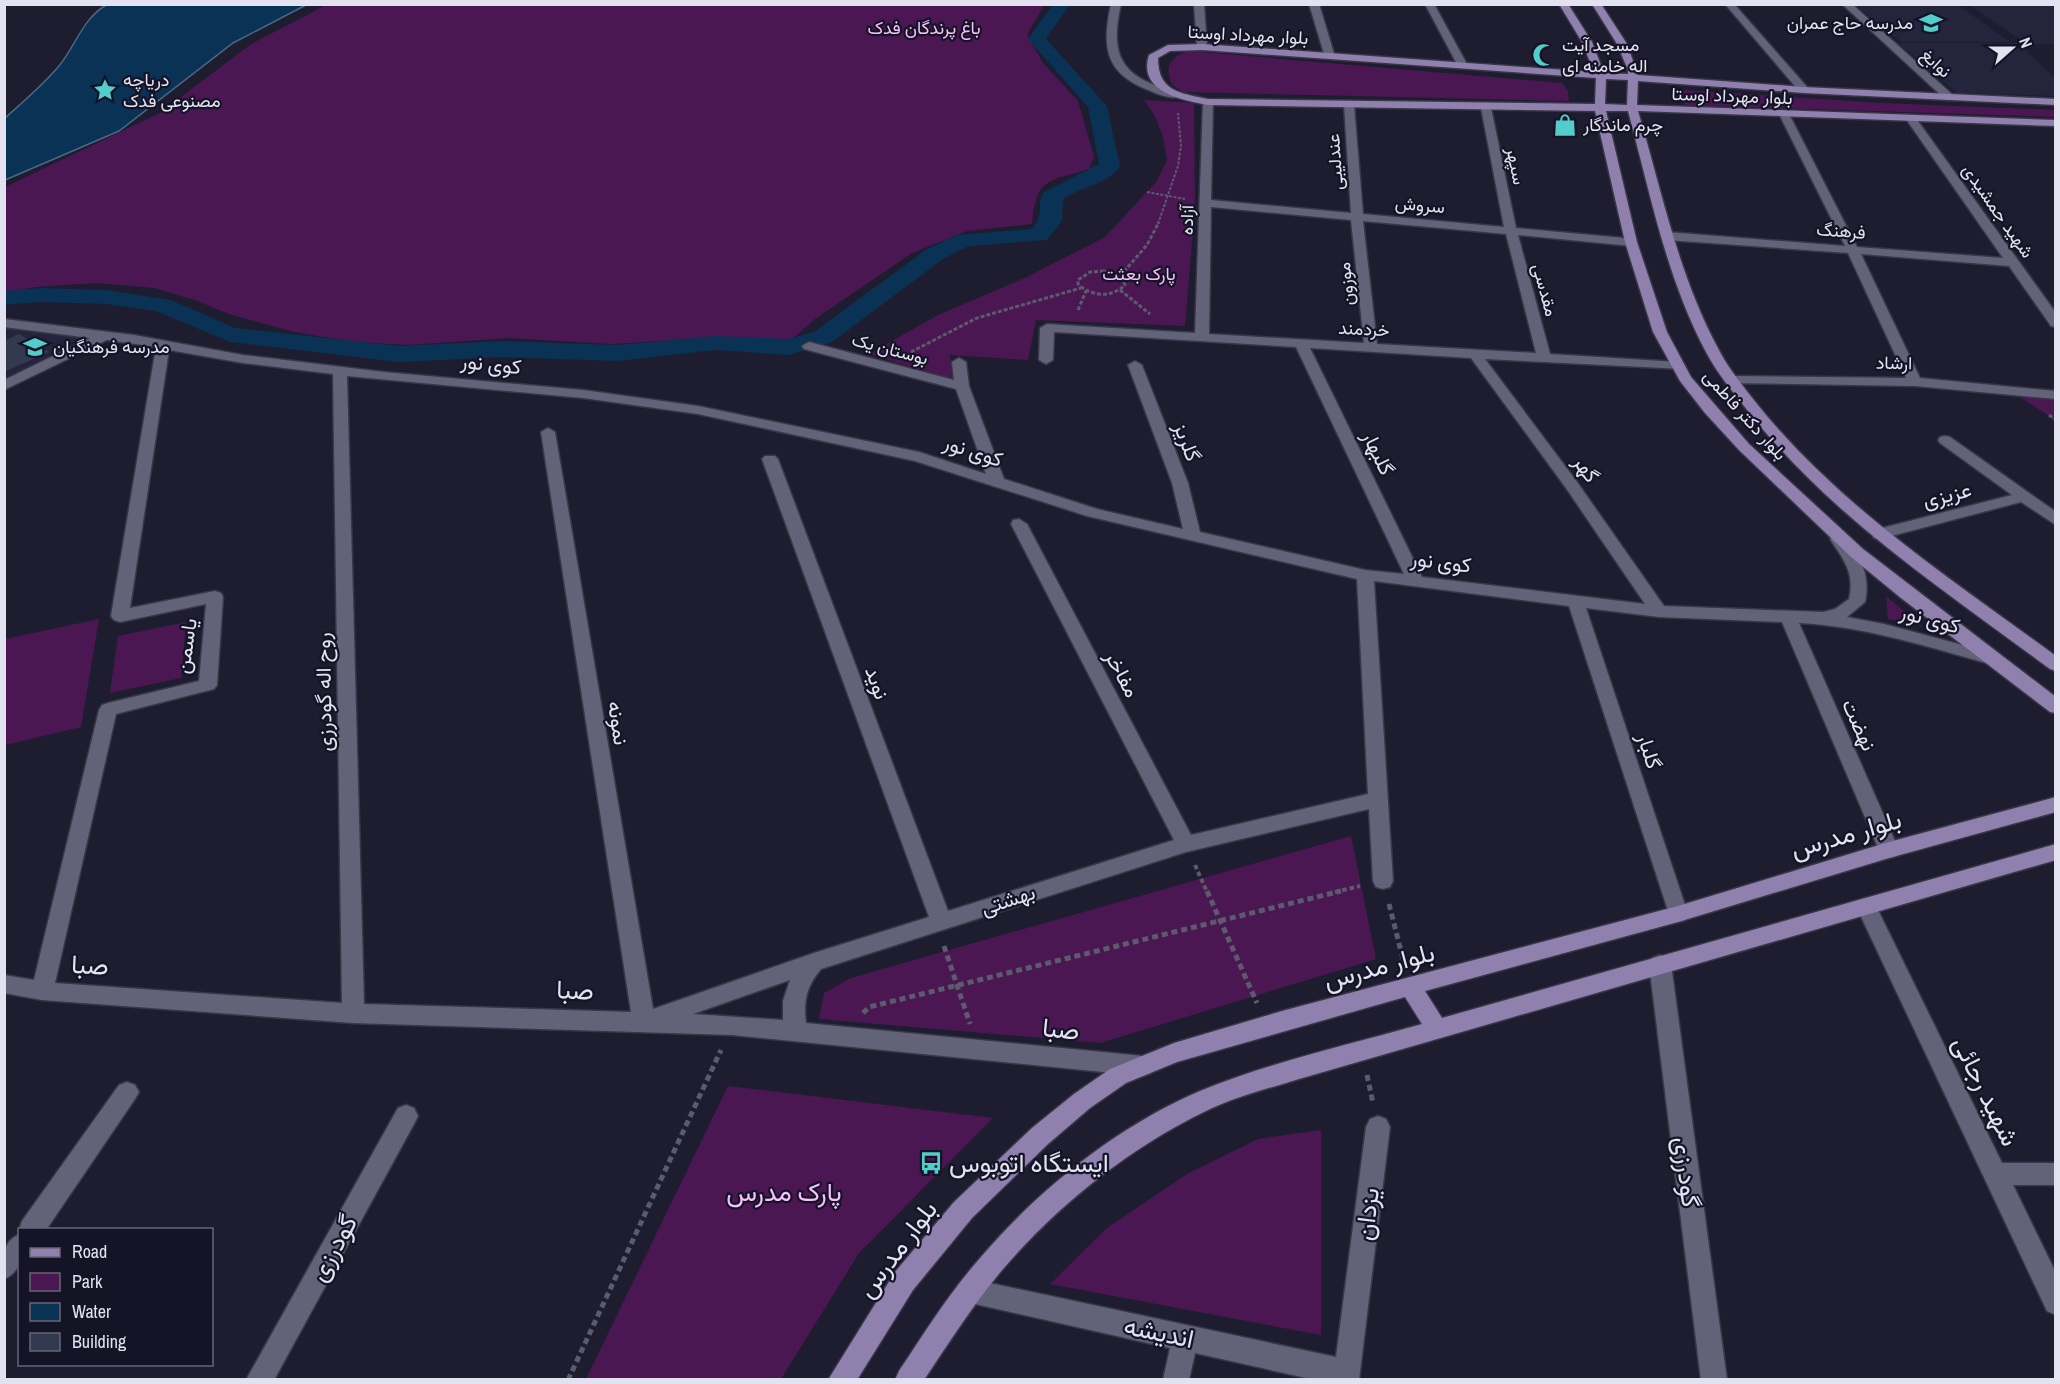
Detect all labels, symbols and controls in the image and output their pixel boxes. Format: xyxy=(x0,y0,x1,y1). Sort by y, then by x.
place label: مدرسه حاج عمران xyxy=(1787,10,1913,35)
school or university icon: مدرسه حاج عمران xyxy=(1918,10,1944,36)
park label: باغ پرندگان فدک xyxy=(867,15,981,40)
north arrow xyxy=(1982,18,2042,78)
street label: بلوار مهرداد اوستا xyxy=(1187,19,1309,50)
place label: مسجد آیت اله خامنه ای xyxy=(1562,32,1648,78)
text: N xyxy=(2014,34,2038,51)
mosque icon: مسجد آیت اله خامنه ای xyxy=(1531,42,1557,68)
street label: نوابغ xyxy=(1916,42,1957,83)
place label: دریاچه مصنوعی فدک xyxy=(123,67,221,113)
place icon: دریاچه مصنوعی فدک xyxy=(92,77,118,103)
street label: بلوار مهرداد اوستا xyxy=(1671,81,1793,110)
shop icon: چرم ماندگار xyxy=(1552,112,1578,138)
place label: چرم ماندگار xyxy=(1582,112,1663,137)
street label: عندلیبی xyxy=(1320,133,1349,191)
street label: سپهر xyxy=(1500,144,1532,187)
street label: شهید جمشیدی xyxy=(1957,159,2040,263)
street label: سروش xyxy=(1394,190,1446,219)
street label: آزاده xyxy=(1174,203,1199,235)
street label: فرهنگ xyxy=(1816,216,1867,245)
park label: پارک بعثت xyxy=(1102,261,1176,286)
street label: موزون xyxy=(1331,261,1360,307)
street label: مقدسی xyxy=(1526,261,1565,319)
street label: خردمند xyxy=(1338,315,1390,342)
street label: بوستان یک xyxy=(849,326,931,371)
school or university icon: مدرسه فرهنگیان xyxy=(22,334,48,360)
place label: مدرسه فرهنگیان xyxy=(53,334,170,359)
street label: کوی نور xyxy=(458,346,523,381)
street label: ارشاد xyxy=(1876,350,1912,375)
street label: بلوار دکتر فاطمی xyxy=(1698,364,1793,466)
street label: گلریز xyxy=(1166,417,1208,465)
street label: گلبهار xyxy=(1355,425,1402,480)
street label: کوی نور xyxy=(939,427,1007,474)
street label: گهر xyxy=(1566,448,1606,489)
street label: عزیزی xyxy=(1919,474,1974,515)
street label: کوی نور xyxy=(1408,543,1473,580)
street label: کوی نور xyxy=(1896,596,1963,640)
street label: یاسمن xyxy=(167,616,204,676)
street label: روح اله گودرزی xyxy=(308,632,339,752)
street label: مفاخر xyxy=(1098,644,1147,702)
street label: نوید xyxy=(858,662,897,703)
street label: نهضت xyxy=(1835,694,1884,755)
street label: نمونه xyxy=(601,699,636,747)
street label: گلبار xyxy=(1630,728,1669,772)
street label: بلوار مدرس xyxy=(1786,801,1905,866)
street label: بهشتی xyxy=(977,877,1039,922)
street label: بلوار مدرس xyxy=(1319,934,1438,997)
street label: صبا xyxy=(70,946,110,983)
street label: صبا xyxy=(556,971,594,1008)
street label: صبا xyxy=(1041,1009,1082,1048)
street label: شهید رجائی xyxy=(1945,1030,2028,1152)
street label: گودرزی xyxy=(1666,1134,1709,1209)
place label: ایستگاه اتوبوس xyxy=(949,1145,1109,1180)
bus stop icon: ایستگاه اتوبوس xyxy=(918,1150,944,1176)
park label: پارک مدرس xyxy=(726,1174,842,1210)
street label: یزدان xyxy=(1346,1185,1387,1242)
street label: بلوار مدرس xyxy=(848,1193,945,1305)
street label: گودرزی xyxy=(300,1208,365,1287)
legend xyxy=(18,1228,213,1366)
text: Road xyxy=(72,1239,107,1264)
text: Park xyxy=(72,1269,103,1294)
text: Water xyxy=(72,1299,111,1324)
street label: اندیشه xyxy=(1121,1307,1197,1356)
text: Building xyxy=(72,1329,127,1354)

